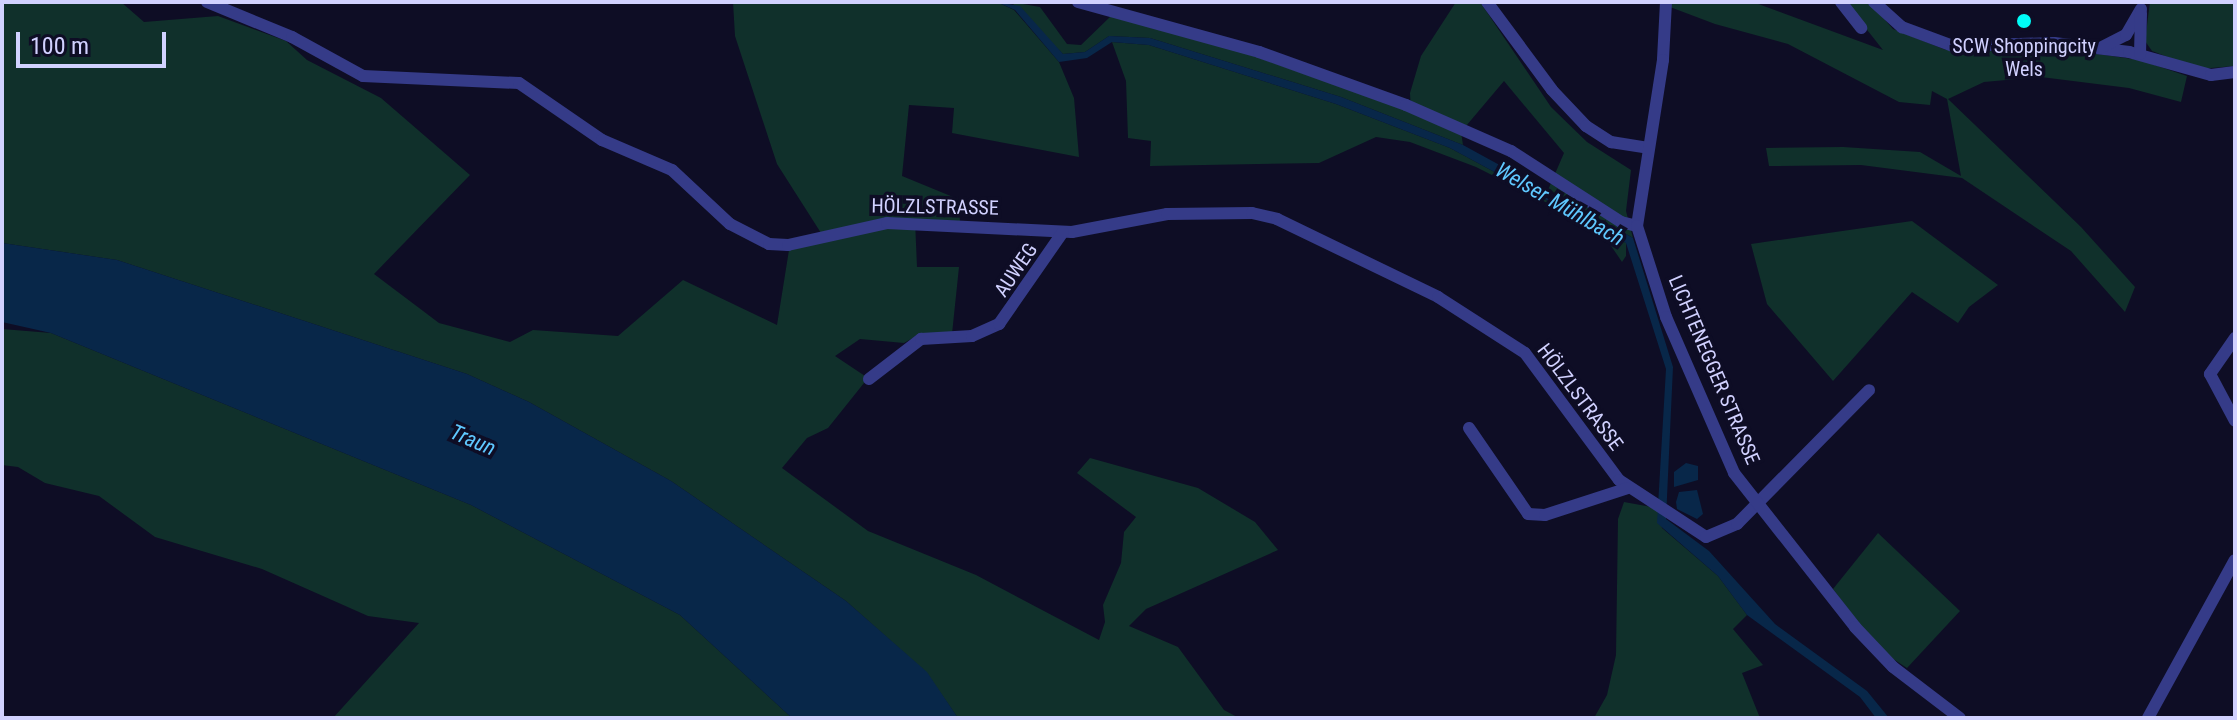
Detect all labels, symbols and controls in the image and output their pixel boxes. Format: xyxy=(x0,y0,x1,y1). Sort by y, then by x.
marker: SCW Shoppingcity Wels xyxy=(2015,12,2033,30)
scale bar xyxy=(20,16,170,66)
text: 100 m xyxy=(30,32,89,60)
place label: SCW Shoppingcity Wels xyxy=(1952,34,2096,81)
water label: Welser Mühlbach xyxy=(1491,156,1629,252)
street label: HÖLZLSTRASSE xyxy=(871,194,999,220)
street label: AUWEG xyxy=(989,239,1043,301)
street label: LICHTENEGGER STRASSE xyxy=(1663,272,1765,468)
street label: HÖLZLSTRASSE xyxy=(1532,339,1628,455)
water label: Traun xyxy=(446,419,500,461)

